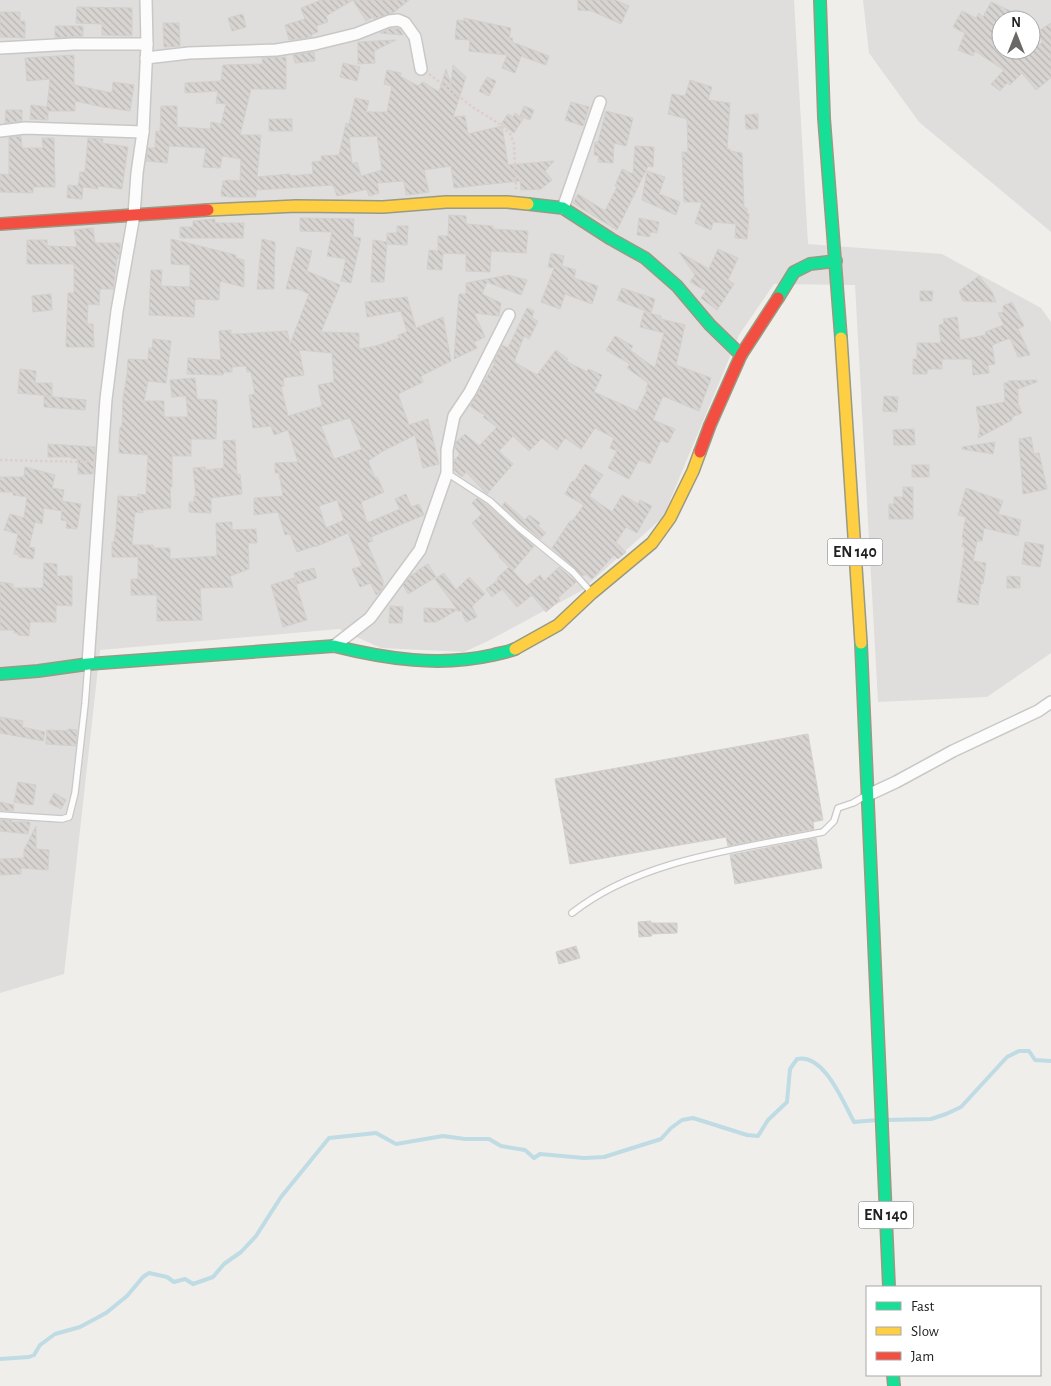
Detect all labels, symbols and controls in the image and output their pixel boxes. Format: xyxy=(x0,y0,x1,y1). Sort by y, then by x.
north arrow xyxy=(991,10,1041,60)
text: N xyxy=(1011,16,1021,30)
road number: EN 140 xyxy=(828,538,882,566)
road number: EN 140 xyxy=(858,1202,914,1228)
legend xyxy=(866,1286,1041,1376)
text: Fast xyxy=(911,1299,935,1314)
text: Slow xyxy=(911,1324,939,1339)
text: Jam xyxy=(911,1349,934,1364)

